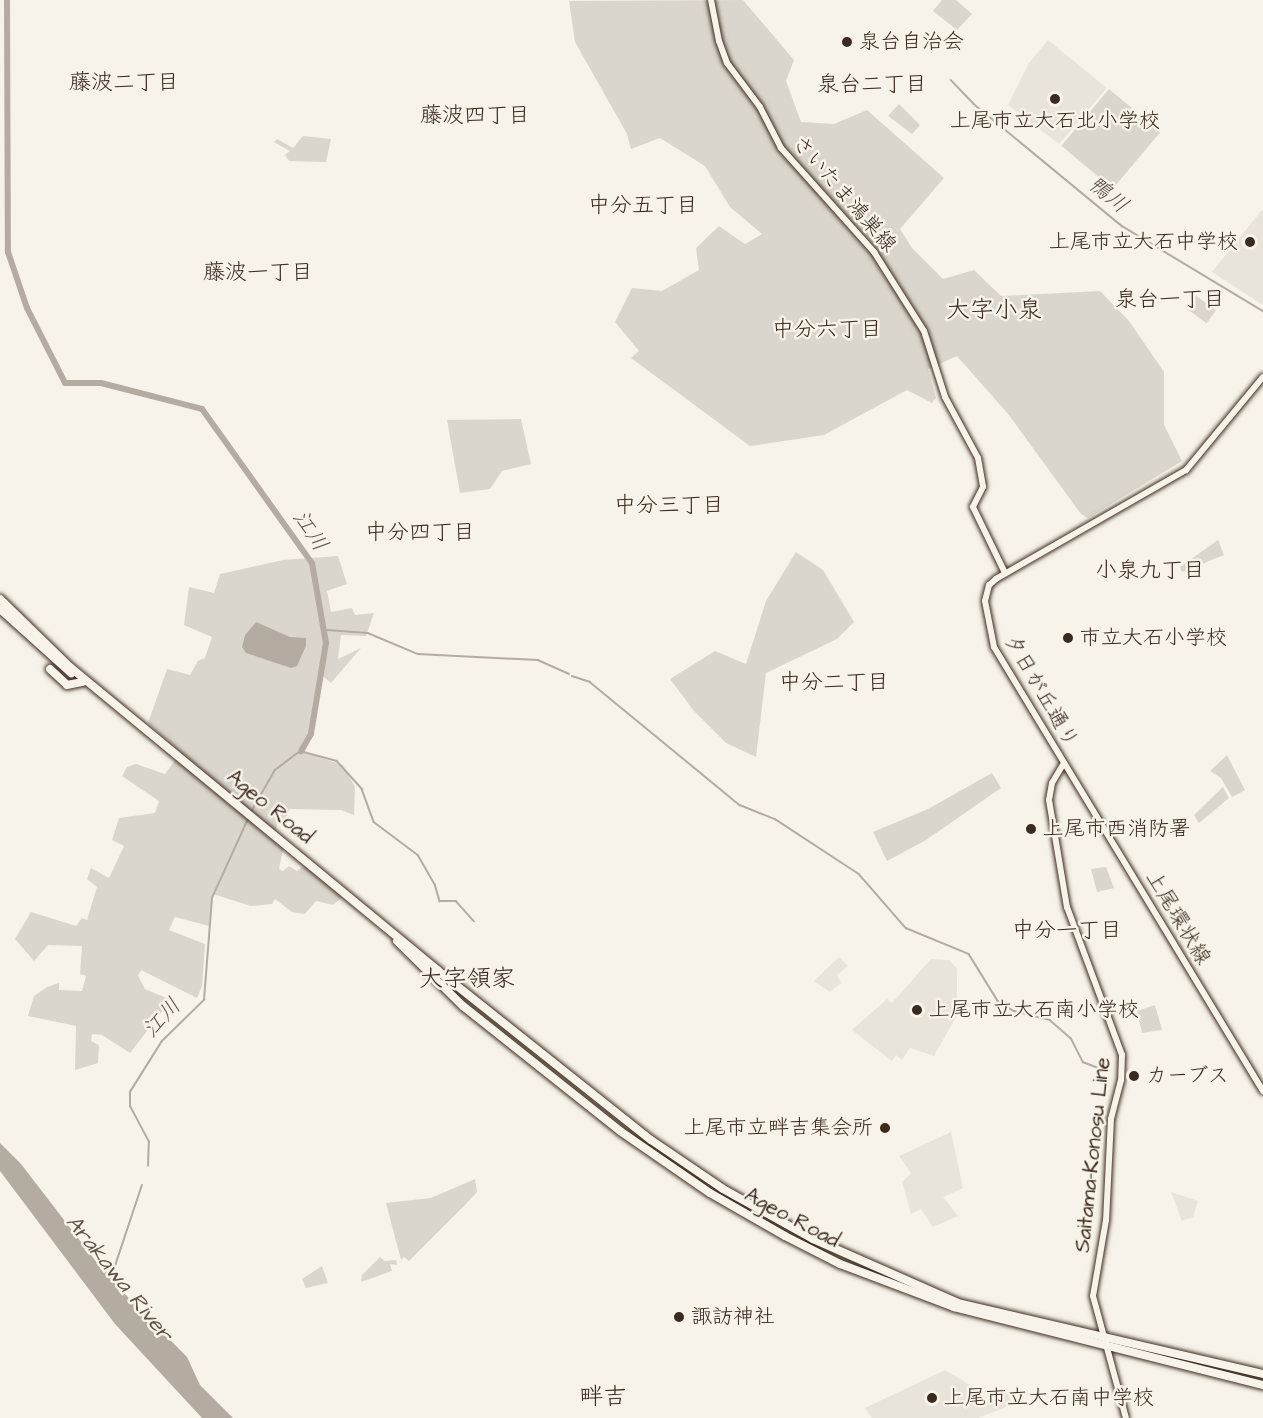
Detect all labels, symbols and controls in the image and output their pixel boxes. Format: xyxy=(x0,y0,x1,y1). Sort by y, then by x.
place label: 泉台自治会 xyxy=(859,29,964,55)
marker: 泉台自治会 xyxy=(840,35,854,49)
district label: 藤波二丁目 xyxy=(69,70,179,96)
district label: 泉台二丁目 xyxy=(817,72,927,98)
marker: 上尾市立大石北小学校 xyxy=(1048,92,1062,106)
district label: 藤波四丁目 xyxy=(420,103,530,129)
place label: 上尾市立大石北小学校 xyxy=(950,108,1160,134)
street label: さいたま鴻巣線 xyxy=(786,130,902,258)
water label: 鴨川 xyxy=(1083,171,1133,219)
district label: 中分五丁目 xyxy=(588,193,698,219)
place label: 上尾市立大石中学校 xyxy=(1049,229,1238,255)
marker: 上尾市立大石中学校 xyxy=(1243,235,1257,249)
district label: 藤波一丁目 xyxy=(203,260,313,286)
district label: 泉台一丁目 xyxy=(1115,287,1225,313)
district label: 大字小泉 xyxy=(946,297,1042,325)
district label: 中分六丁目 xyxy=(772,317,882,343)
district label: 中分三丁目 xyxy=(614,493,724,519)
water label: 江川 xyxy=(287,505,333,557)
district label: 中分四丁目 xyxy=(365,520,475,546)
district label: 小泉九丁目 xyxy=(1095,558,1205,584)
place label: 市立大石小学校 xyxy=(1080,625,1227,651)
street label: 夕日が丘通り xyxy=(999,630,1083,752)
marker: 市立大石小学校 xyxy=(1061,631,1075,645)
district label: 中分二丁目 xyxy=(779,670,889,696)
street label: Ageo Road xyxy=(222,764,318,850)
place label: 上尾市西消防署 xyxy=(1043,816,1190,842)
marker: 上尾市西消防署 xyxy=(1024,822,1038,836)
street label: 上尾環状線 xyxy=(1140,867,1216,969)
district label: 中分一丁目 xyxy=(1012,918,1122,944)
district label: 大字領家 xyxy=(419,966,515,994)
water label: 江川 xyxy=(137,993,187,1043)
place label: 上尾市立大石南小学校 xyxy=(929,997,1139,1023)
marker: 上尾市立大石南小学校 xyxy=(910,1003,924,1017)
street label: Saitama-Konosu Line xyxy=(1070,1056,1116,1254)
place label: カーブス xyxy=(1146,1063,1230,1089)
marker: カーブス xyxy=(1127,1069,1141,1083)
place label: 上尾市立畔吉集会所 xyxy=(684,1115,873,1141)
marker: 上尾市立畔吉集会所 xyxy=(878,1121,892,1135)
street label: Ageo Road xyxy=(740,1182,844,1254)
water label: Arakawa River xyxy=(60,1210,178,1346)
place label: 諏訪神社 xyxy=(691,1304,775,1330)
marker: 諏訪神社 xyxy=(672,1310,686,1324)
district label: 畔吉 xyxy=(579,1384,627,1412)
place label: 上尾市立大石南中学校 xyxy=(944,1385,1154,1411)
marker: 上尾市立大石南中学校 xyxy=(925,1391,939,1405)

